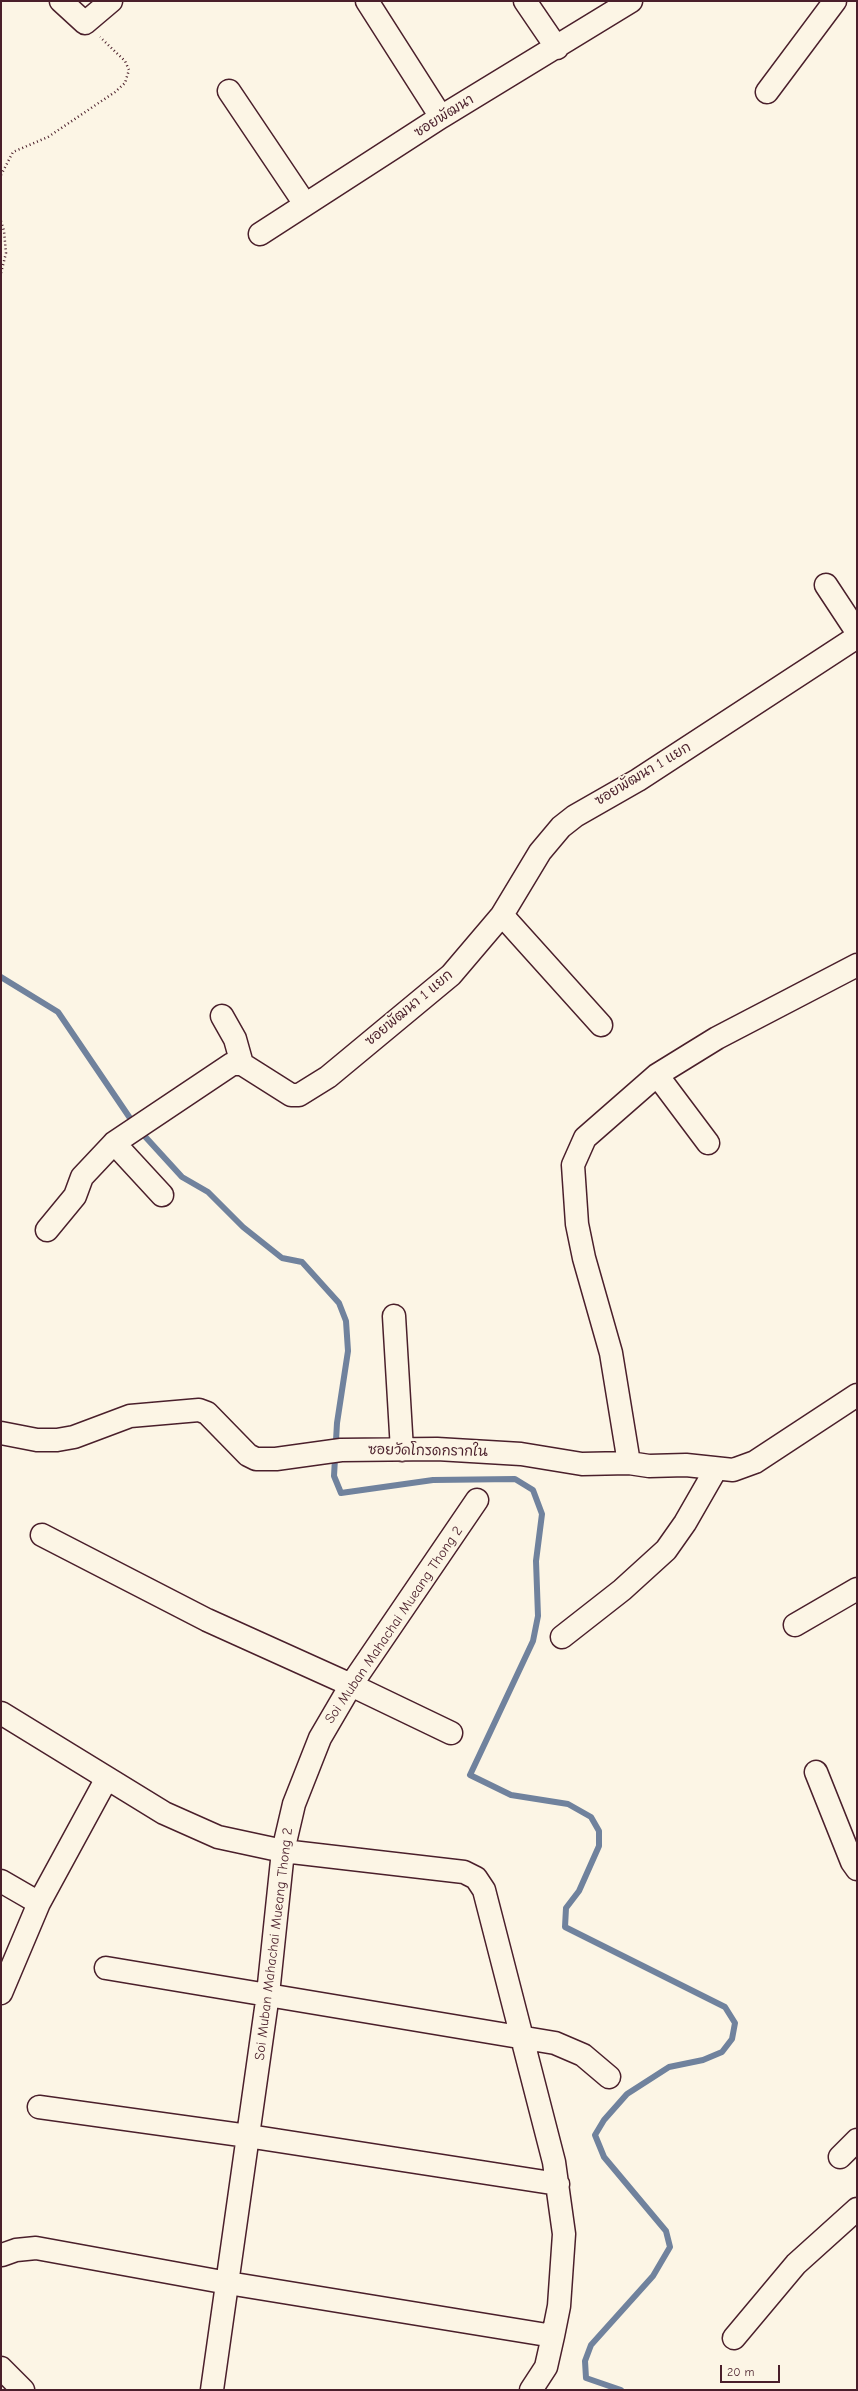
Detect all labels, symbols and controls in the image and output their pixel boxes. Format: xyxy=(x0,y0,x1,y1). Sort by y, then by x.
street label: ซอยพัฒนา xyxy=(411,91,477,141)
street label: ซอยพัฒนา 1 แยก xyxy=(592,739,694,809)
street label: ซอยพัฒนา 1 แยก xyxy=(362,966,456,1050)
street label: ซอยวัดโกรดกรากใน xyxy=(368,1442,488,1460)
street label: Soi Muban Mahachai Mueang Thong 2 xyxy=(322,1523,466,1727)
street label: Soi Muban Mahachai Mueang Thong 2 xyxy=(251,1827,297,2061)
scale bar xyxy=(722,2357,782,2383)
text: 20 m xyxy=(727,2365,755,2379)

